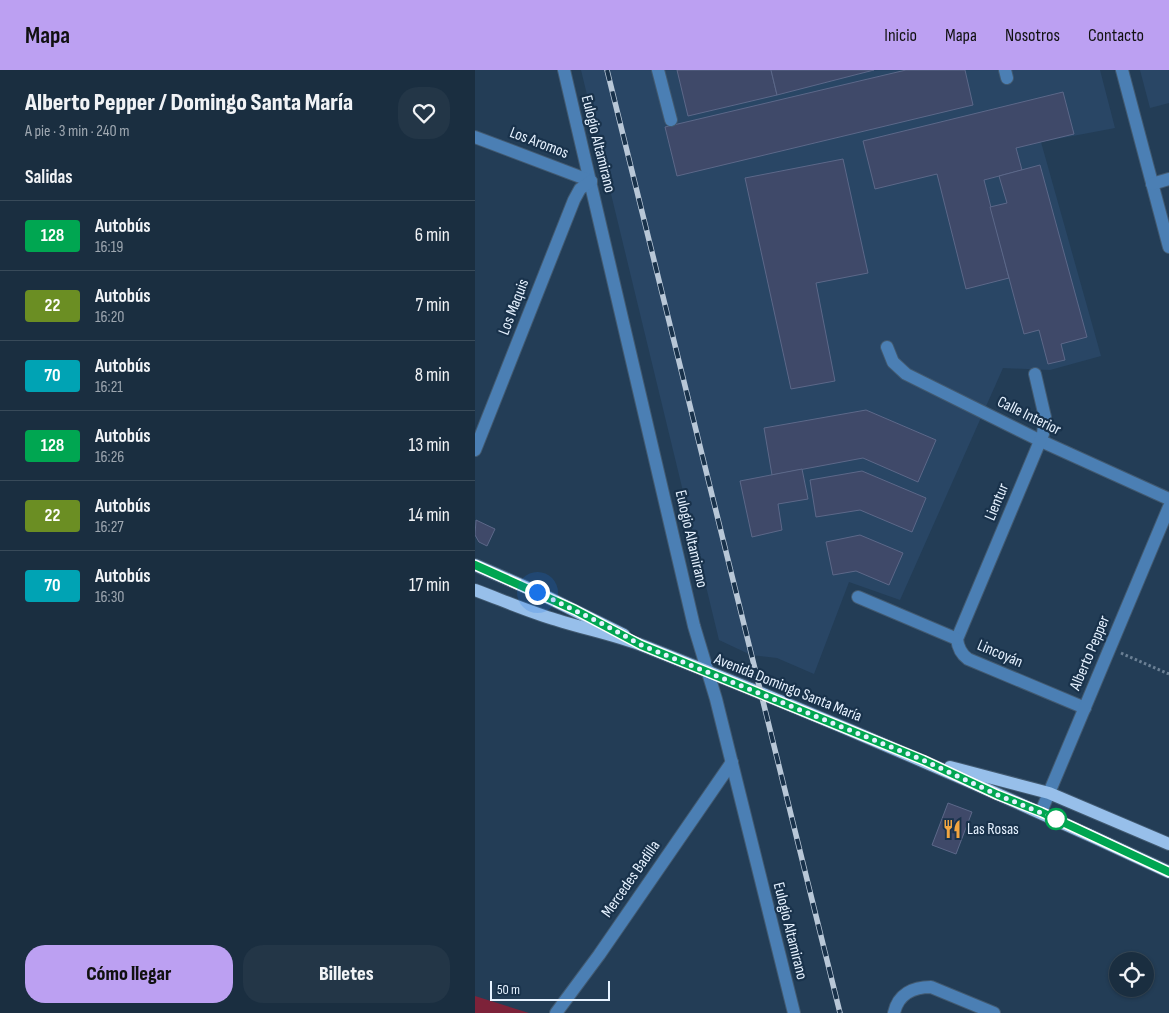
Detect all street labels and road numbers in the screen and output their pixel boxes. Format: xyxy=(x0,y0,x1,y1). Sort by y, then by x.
street label: Eulogio Altamirano xyxy=(577,93,619,195)
street label: Los Aromos xyxy=(507,123,571,163)
street label: Los Maquis xyxy=(495,276,533,338)
street label: Calle Interior xyxy=(994,392,1064,440)
street label: Lientur xyxy=(981,480,1013,523)
street label: Eulogio Altamirano xyxy=(671,488,711,590)
street label: Alberto Pepper xyxy=(1065,612,1114,694)
street label: Lincoyán xyxy=(974,636,1026,672)
street label: Avenida Domingo Santa María xyxy=(711,649,865,726)
street label: Mercedes Badilla xyxy=(598,837,664,921)
street label: Eulogio Altamirano xyxy=(769,880,811,982)

